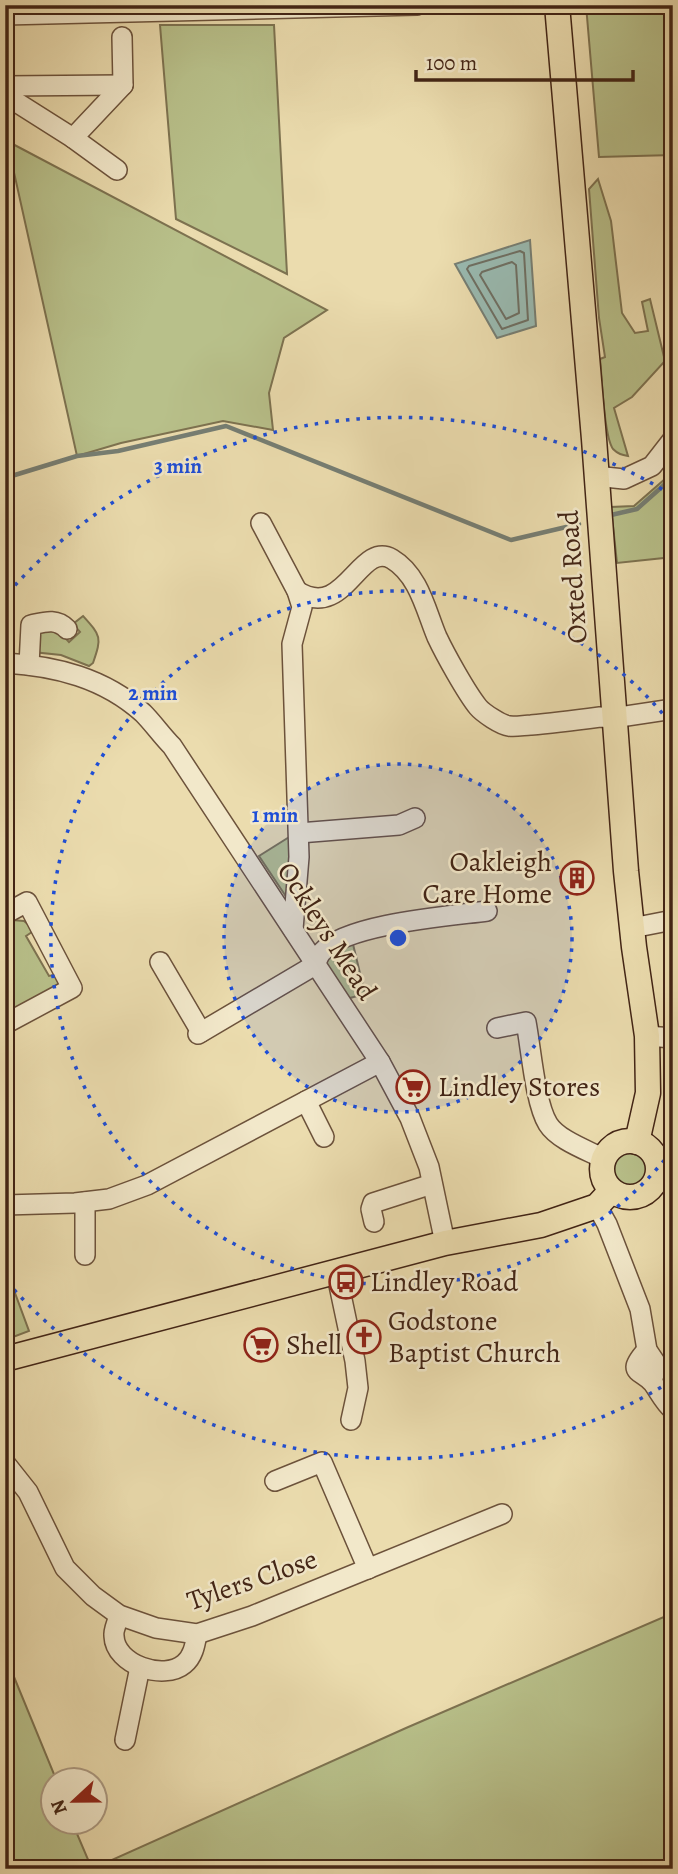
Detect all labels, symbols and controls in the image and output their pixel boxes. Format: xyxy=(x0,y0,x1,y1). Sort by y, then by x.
scale bar xyxy=(416,38,632,82)
text: 100 m xyxy=(426,49,477,77)
text: 3 min xyxy=(154,452,202,480)
street label: Oxted Road xyxy=(549,508,597,645)
text: 2 min xyxy=(128,679,178,707)
text: 1 min xyxy=(252,801,299,829)
place label: Oakleigh Care Home xyxy=(423,843,552,913)
street label: Ockleys Mead xyxy=(268,855,386,1008)
building icon: Oakleigh Care Home xyxy=(558,859,596,897)
centre of rings xyxy=(386,926,410,950)
supermarket icon: Lindley Stores xyxy=(394,1068,432,1106)
place label: Lindley Stores xyxy=(438,1068,600,1106)
bus stop icon: Lindley Road xyxy=(327,1263,365,1301)
place label: Lindley Road xyxy=(370,1263,519,1301)
place label: Godstone Baptist Church xyxy=(388,1302,561,1372)
church icon: Godstone Baptist Church xyxy=(345,1318,383,1356)
supermarket icon: Shell xyxy=(242,1326,280,1364)
place label: Shell xyxy=(286,1326,342,1364)
street label: Tylers Close xyxy=(182,1540,322,1620)
north arrow xyxy=(38,1766,108,1836)
text: N xyxy=(44,1796,74,1818)

